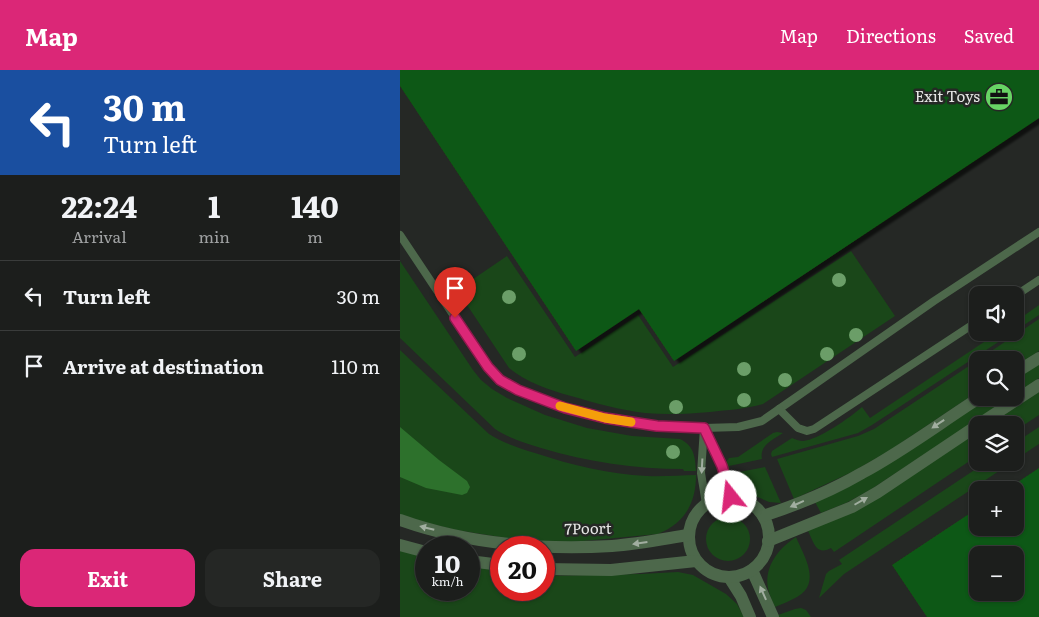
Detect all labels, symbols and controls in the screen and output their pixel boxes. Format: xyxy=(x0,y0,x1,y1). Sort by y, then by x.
text: Map xyxy=(25,18,78,53)
text: Map xyxy=(780,22,818,49)
text: Directions xyxy=(846,22,936,49)
text: Saved xyxy=(964,22,1014,49)
text: 30 m xyxy=(103,80,186,132)
office icon: Exit Toys xyxy=(984,82,1014,112)
place label: Exit Toys xyxy=(915,84,980,107)
icon: left xyxy=(20,90,85,155)
text: Turn left xyxy=(103,127,197,160)
text: 22:24 xyxy=(61,183,137,227)
text: 1 xyxy=(208,183,220,227)
text: 140 xyxy=(291,183,339,227)
text: Arrival xyxy=(72,224,127,248)
text: min xyxy=(198,224,230,248)
text: m xyxy=(307,224,323,248)
pin xyxy=(434,267,476,318)
icon: arrive xyxy=(441,274,469,302)
icon: left xyxy=(20,282,48,310)
text: Turn left xyxy=(63,282,150,310)
text: 30 m xyxy=(336,282,380,310)
map controls xyxy=(969,286,1024,601)
button: sound xyxy=(969,286,1024,341)
button: search xyxy=(969,351,1024,406)
icon: arrive xyxy=(20,352,48,380)
text: Arrive at destination xyxy=(63,352,264,380)
text: 110 m xyxy=(331,352,380,380)
button: layers xyxy=(969,416,1024,471)
one-way arrow xyxy=(932,420,945,429)
one-way arrow xyxy=(697,458,705,474)
position arrow xyxy=(704,470,756,522)
button: + xyxy=(969,481,1024,536)
one-way arrow xyxy=(855,497,868,506)
one-way arrow xyxy=(790,500,804,508)
street label: 7Poort xyxy=(564,516,612,539)
one-way arrow xyxy=(419,524,434,532)
speed limit sign: 20 xyxy=(490,536,555,601)
one-way arrow xyxy=(632,539,648,547)
text: 10 xyxy=(435,544,460,581)
button: − xyxy=(969,546,1024,601)
button: Exit xyxy=(20,549,195,607)
button: Share xyxy=(205,549,380,607)
text: km/h xyxy=(432,572,463,590)
one-way arrow xyxy=(758,586,766,600)

